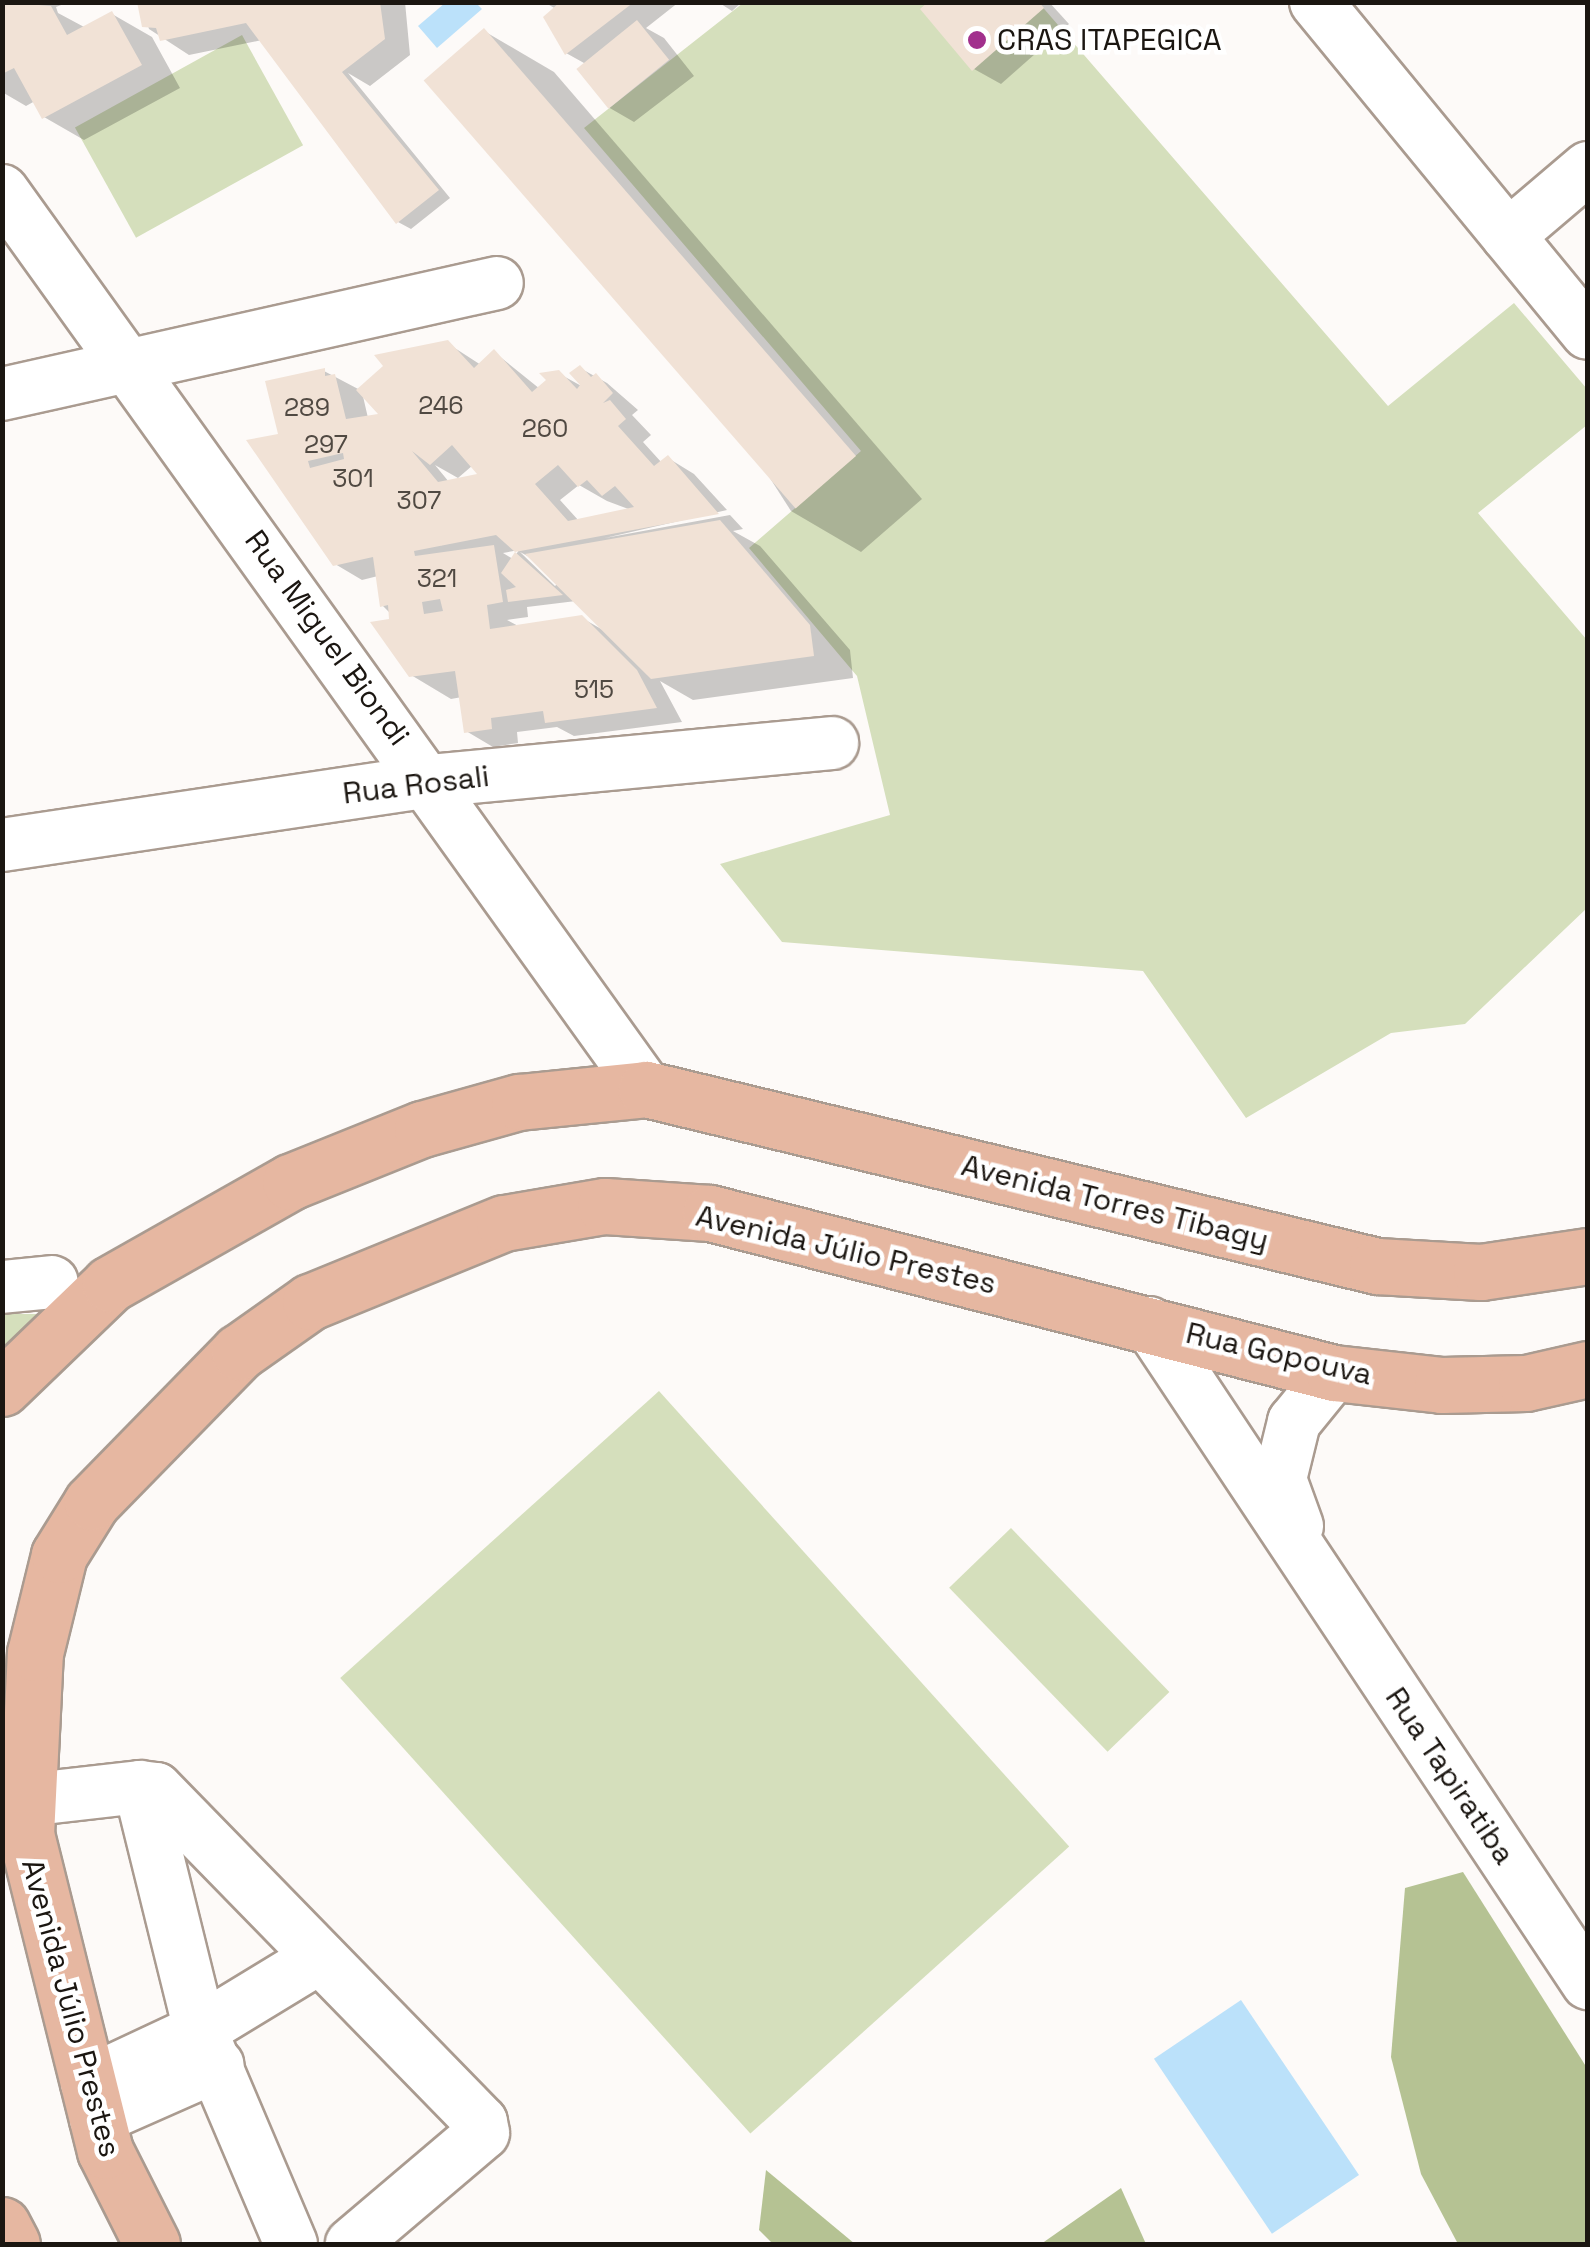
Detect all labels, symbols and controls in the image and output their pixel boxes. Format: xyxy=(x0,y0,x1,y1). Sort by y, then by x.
place label: CRAS ITAPEGICA xyxy=(997,22,1222,58)
marker: CRAS ITAPEGICA xyxy=(966,29,988,51)
house number: 246 xyxy=(418,390,464,420)
house number: 289 xyxy=(284,392,330,422)
house number: 260 xyxy=(522,413,568,443)
house number: 297 xyxy=(304,429,348,459)
house number: 301 xyxy=(332,463,374,493)
house number: 307 xyxy=(397,485,441,515)
street label: Rua Miguel Biondi xyxy=(237,524,417,752)
house number: 321 xyxy=(417,563,457,593)
house number: 515 xyxy=(574,674,614,704)
street label: Rua Rosali xyxy=(341,758,491,812)
street label: Avenida Torres Tibagy xyxy=(957,1147,1273,1259)
street label: Avenida Júlio Prestes xyxy=(692,1198,1000,1302)
street label: Rua Gopouva xyxy=(1183,1315,1375,1393)
street label: Rua Tapiratiba xyxy=(1377,1681,1523,1871)
street label: Avenida Júlio Prestes xyxy=(14,1855,128,2161)

